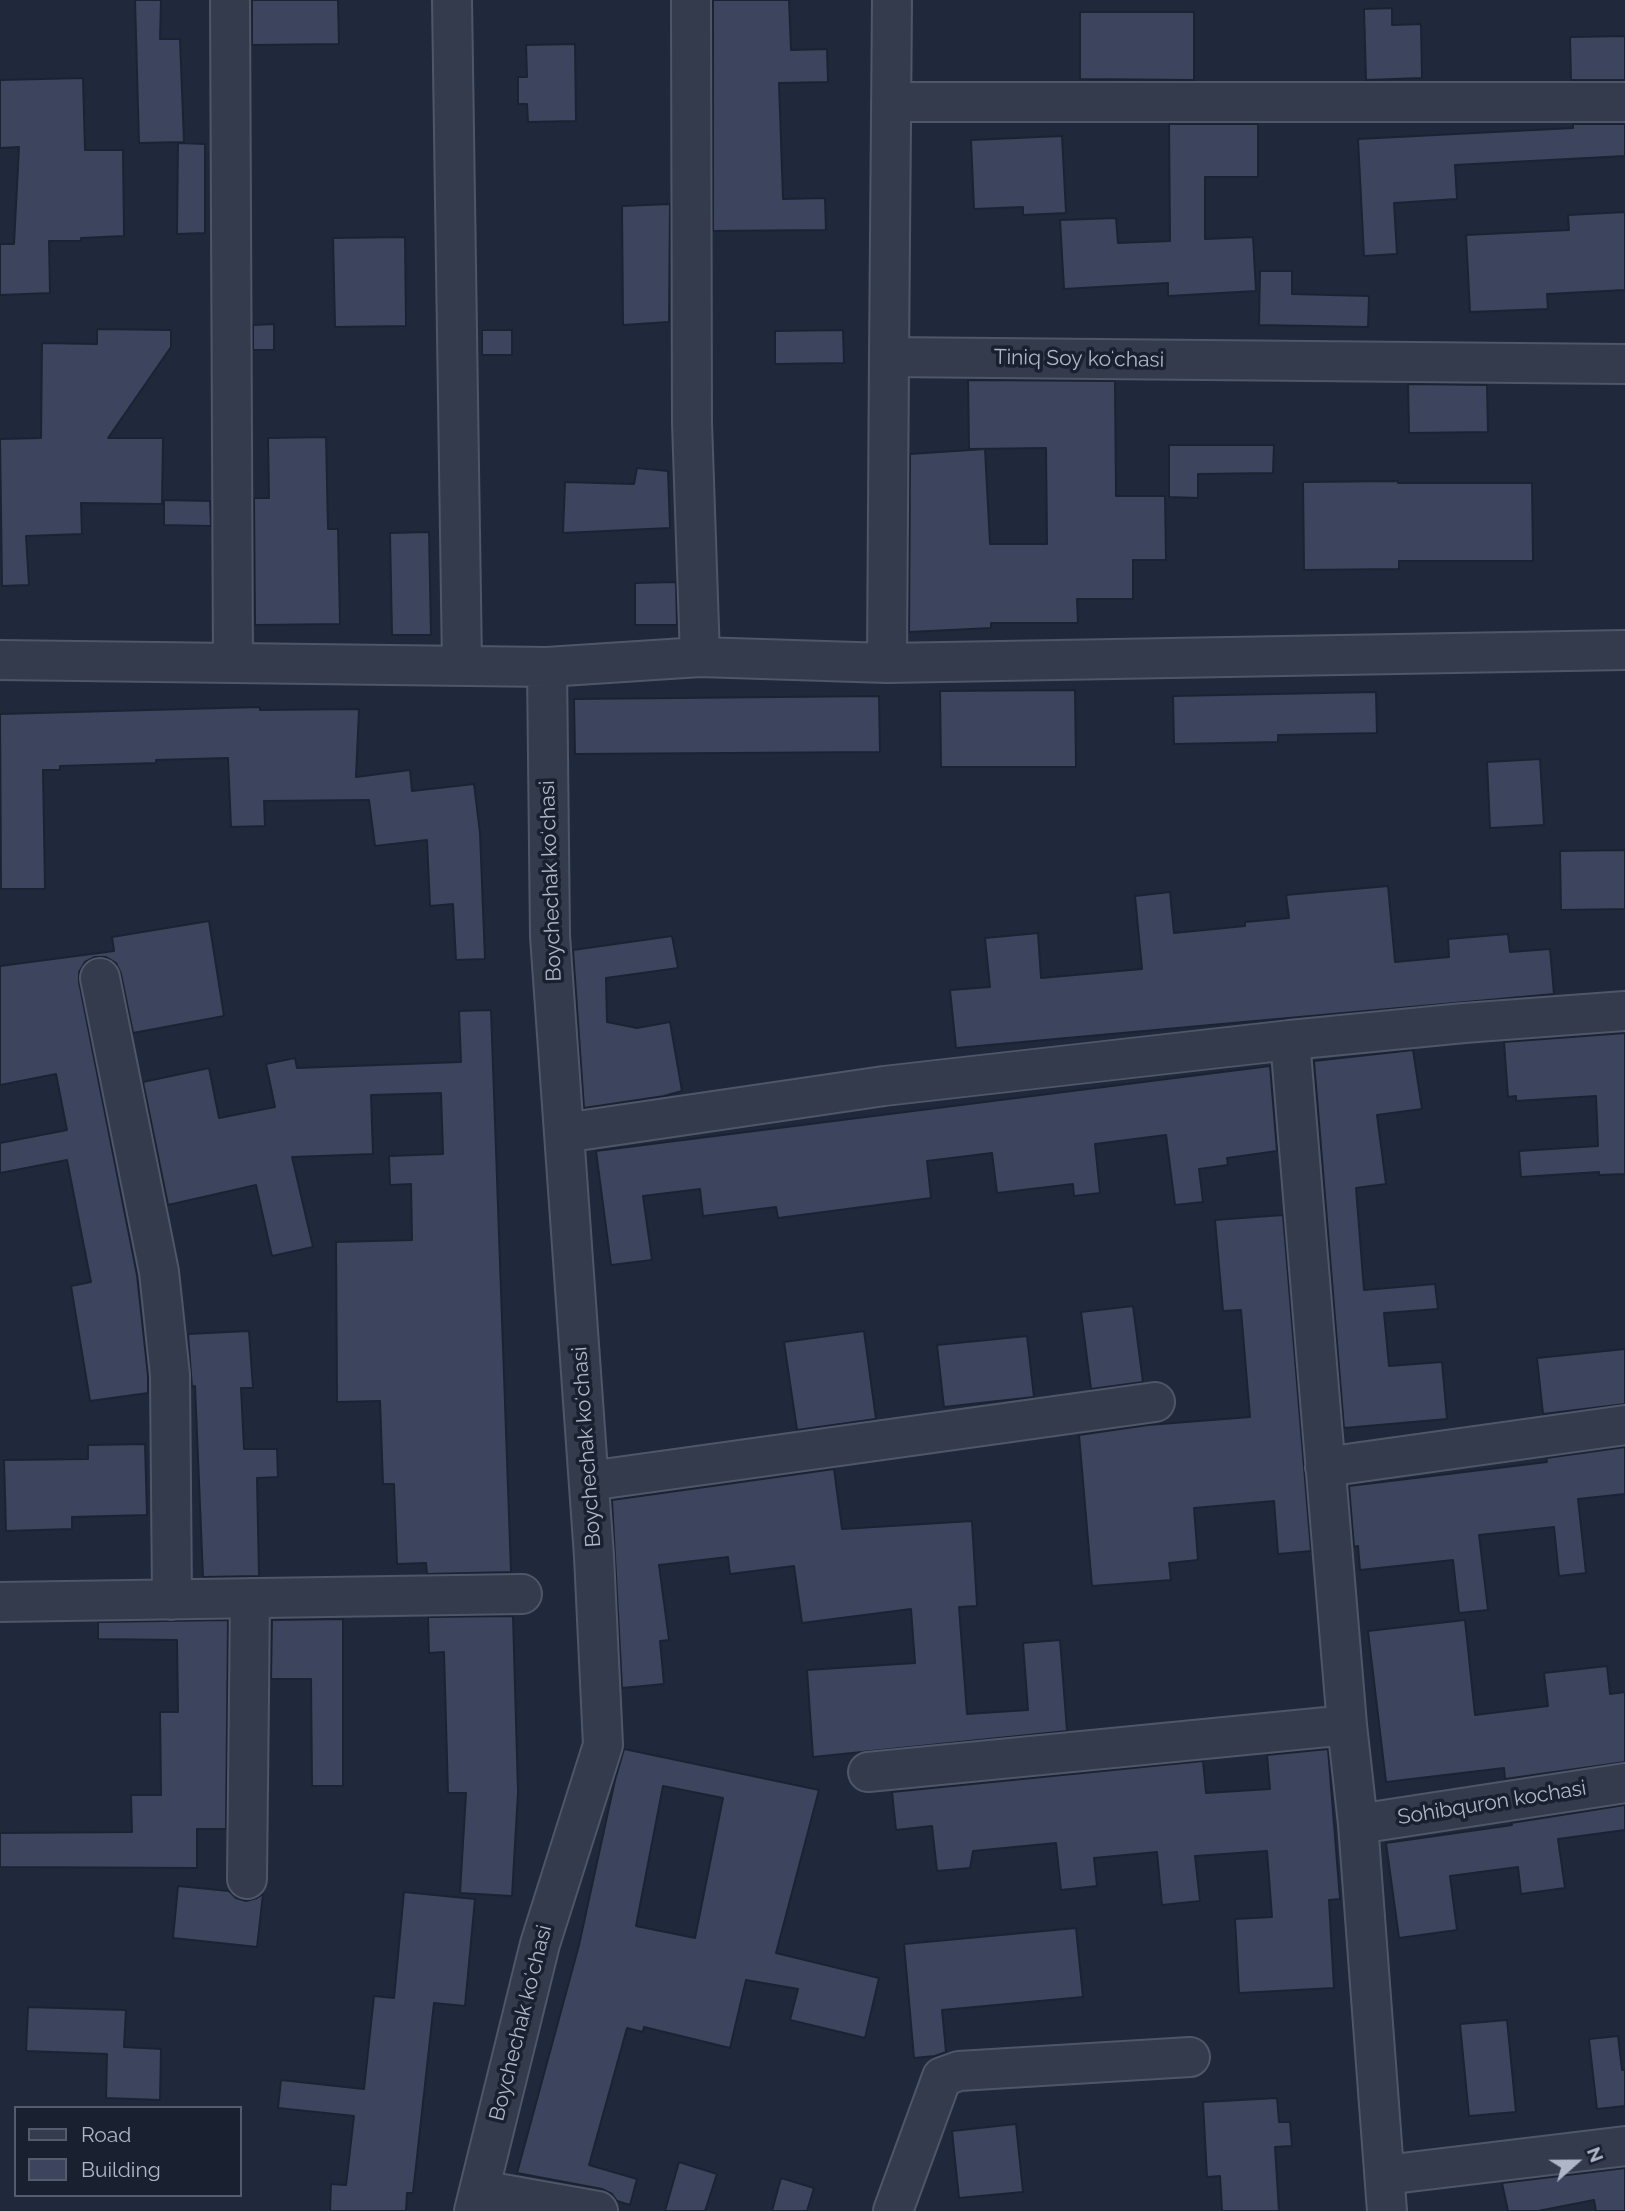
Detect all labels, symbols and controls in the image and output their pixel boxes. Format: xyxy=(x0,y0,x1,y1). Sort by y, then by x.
street label: Tiniq Soy koʻchasi xyxy=(994,345,1164,373)
street label: Boychechak koʻchasi xyxy=(535,780,567,982)
street label: Boychechak koʻchasi xyxy=(567,1346,607,1548)
street label: Sohibquron kochasi xyxy=(1396,1776,1588,1830)
street label: Boychechak koʻchasi xyxy=(484,1922,558,2124)
legend xyxy=(14,2106,242,2197)
text: Road xyxy=(81,2122,131,2147)
north arrow xyxy=(1541,2127,1611,2197)
text: N xyxy=(1583,2144,1608,2165)
text: Building xyxy=(81,2157,161,2182)

